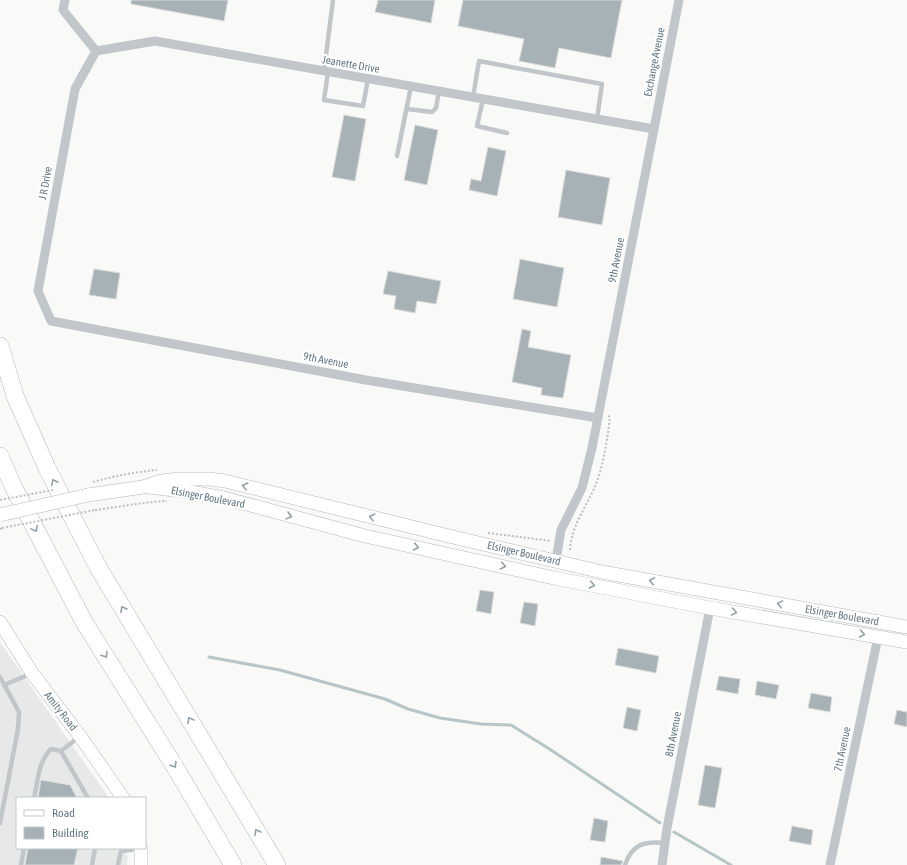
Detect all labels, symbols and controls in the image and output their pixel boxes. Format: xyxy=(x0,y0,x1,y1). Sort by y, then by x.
street label: Exchange Avenue xyxy=(641,26,667,98)
street label: Jeanette Drive xyxy=(321,53,381,75)
street label: J R Drive xyxy=(36,166,54,200)
street label: 9th Avenue xyxy=(606,236,626,284)
street label: 9th Avenue xyxy=(302,350,350,370)
one-way arrow xyxy=(52,479,59,486)
one-way arrow xyxy=(242,482,249,491)
street label: Elsinger Boulevard xyxy=(170,484,246,510)
one-way arrow xyxy=(286,511,293,519)
one-way arrow xyxy=(368,513,375,521)
one-way arrow xyxy=(30,525,38,532)
street label: Elsinger Boulevard xyxy=(486,539,562,567)
one-way arrow xyxy=(412,542,419,550)
one-way arrow xyxy=(500,561,507,569)
one-way arrow xyxy=(649,577,655,585)
one-way arrow xyxy=(589,580,595,589)
one-way arrow xyxy=(777,600,783,609)
street label: Elsinger Boulevard xyxy=(804,603,880,627)
one-way arrow xyxy=(121,606,128,613)
one-way arrow xyxy=(730,607,737,616)
one-way arrow xyxy=(858,629,865,638)
one-way arrow xyxy=(100,651,107,658)
street label: Amity Road xyxy=(42,689,80,733)
street label: 8th Avenue xyxy=(663,710,683,758)
one-way arrow xyxy=(187,717,195,724)
street label: 7th Avenue xyxy=(831,725,853,773)
one-way arrow xyxy=(170,761,177,768)
legend xyxy=(16,797,146,849)
text: Road xyxy=(52,806,75,820)
text: Building xyxy=(52,826,90,840)
one-way arrow xyxy=(254,829,262,836)

